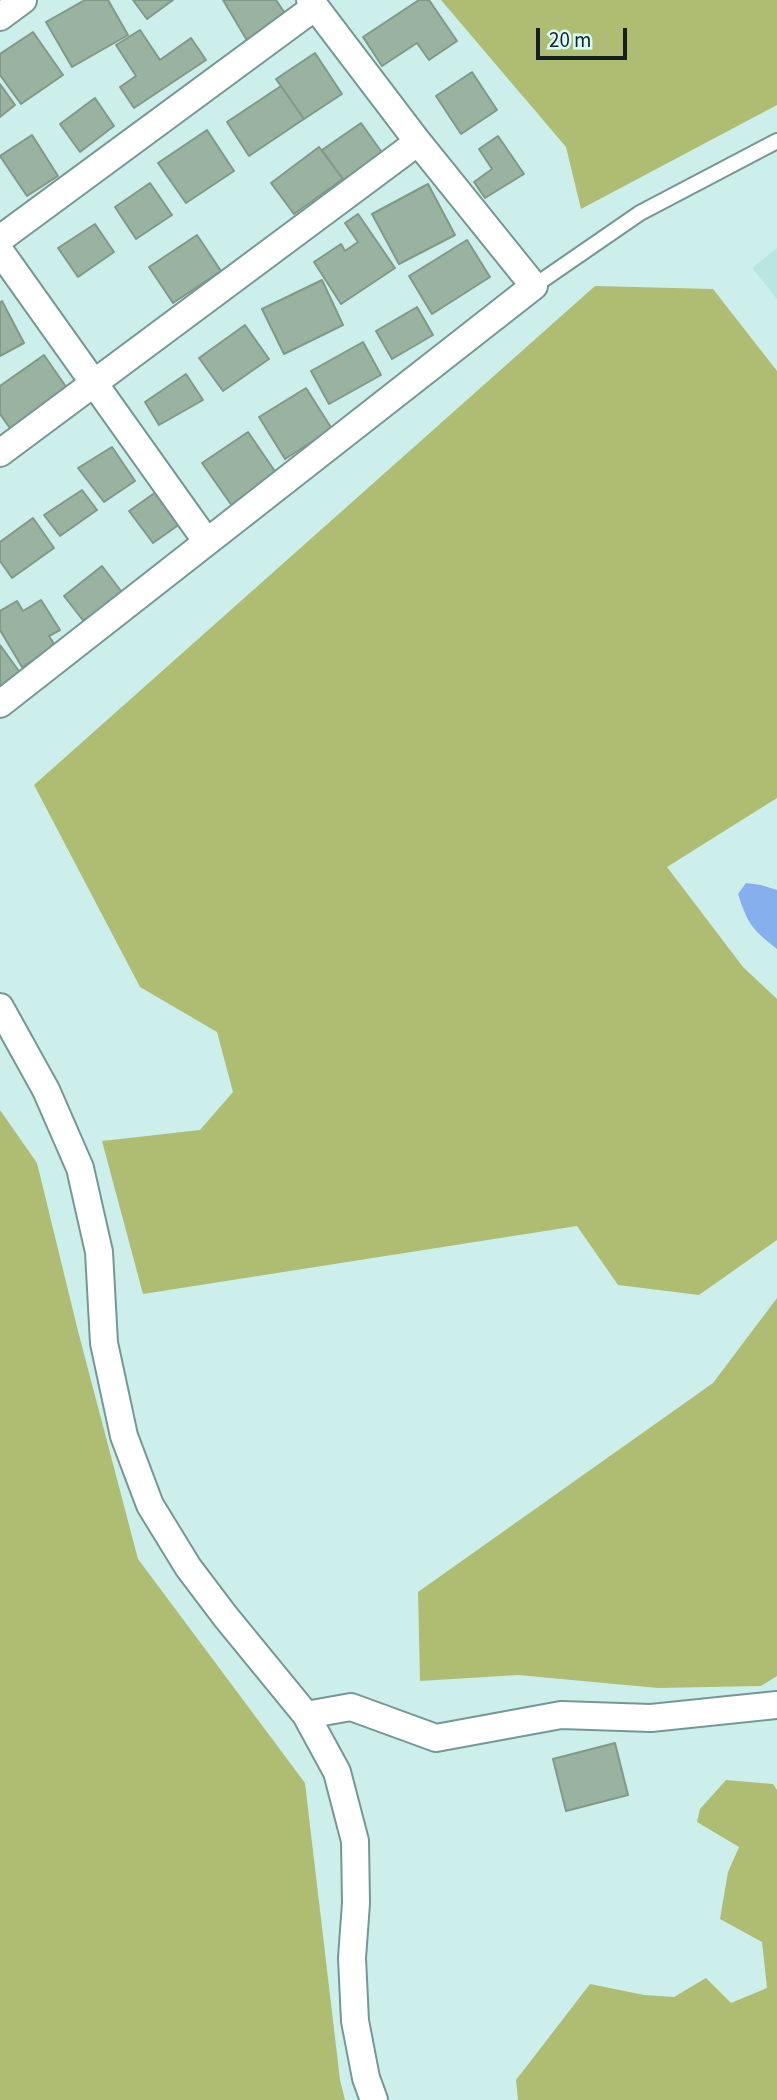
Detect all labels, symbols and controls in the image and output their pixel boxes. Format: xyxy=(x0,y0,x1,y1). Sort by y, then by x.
scale bar xyxy=(539,14,630,58)
text: 20 m xyxy=(549,25,591,55)

